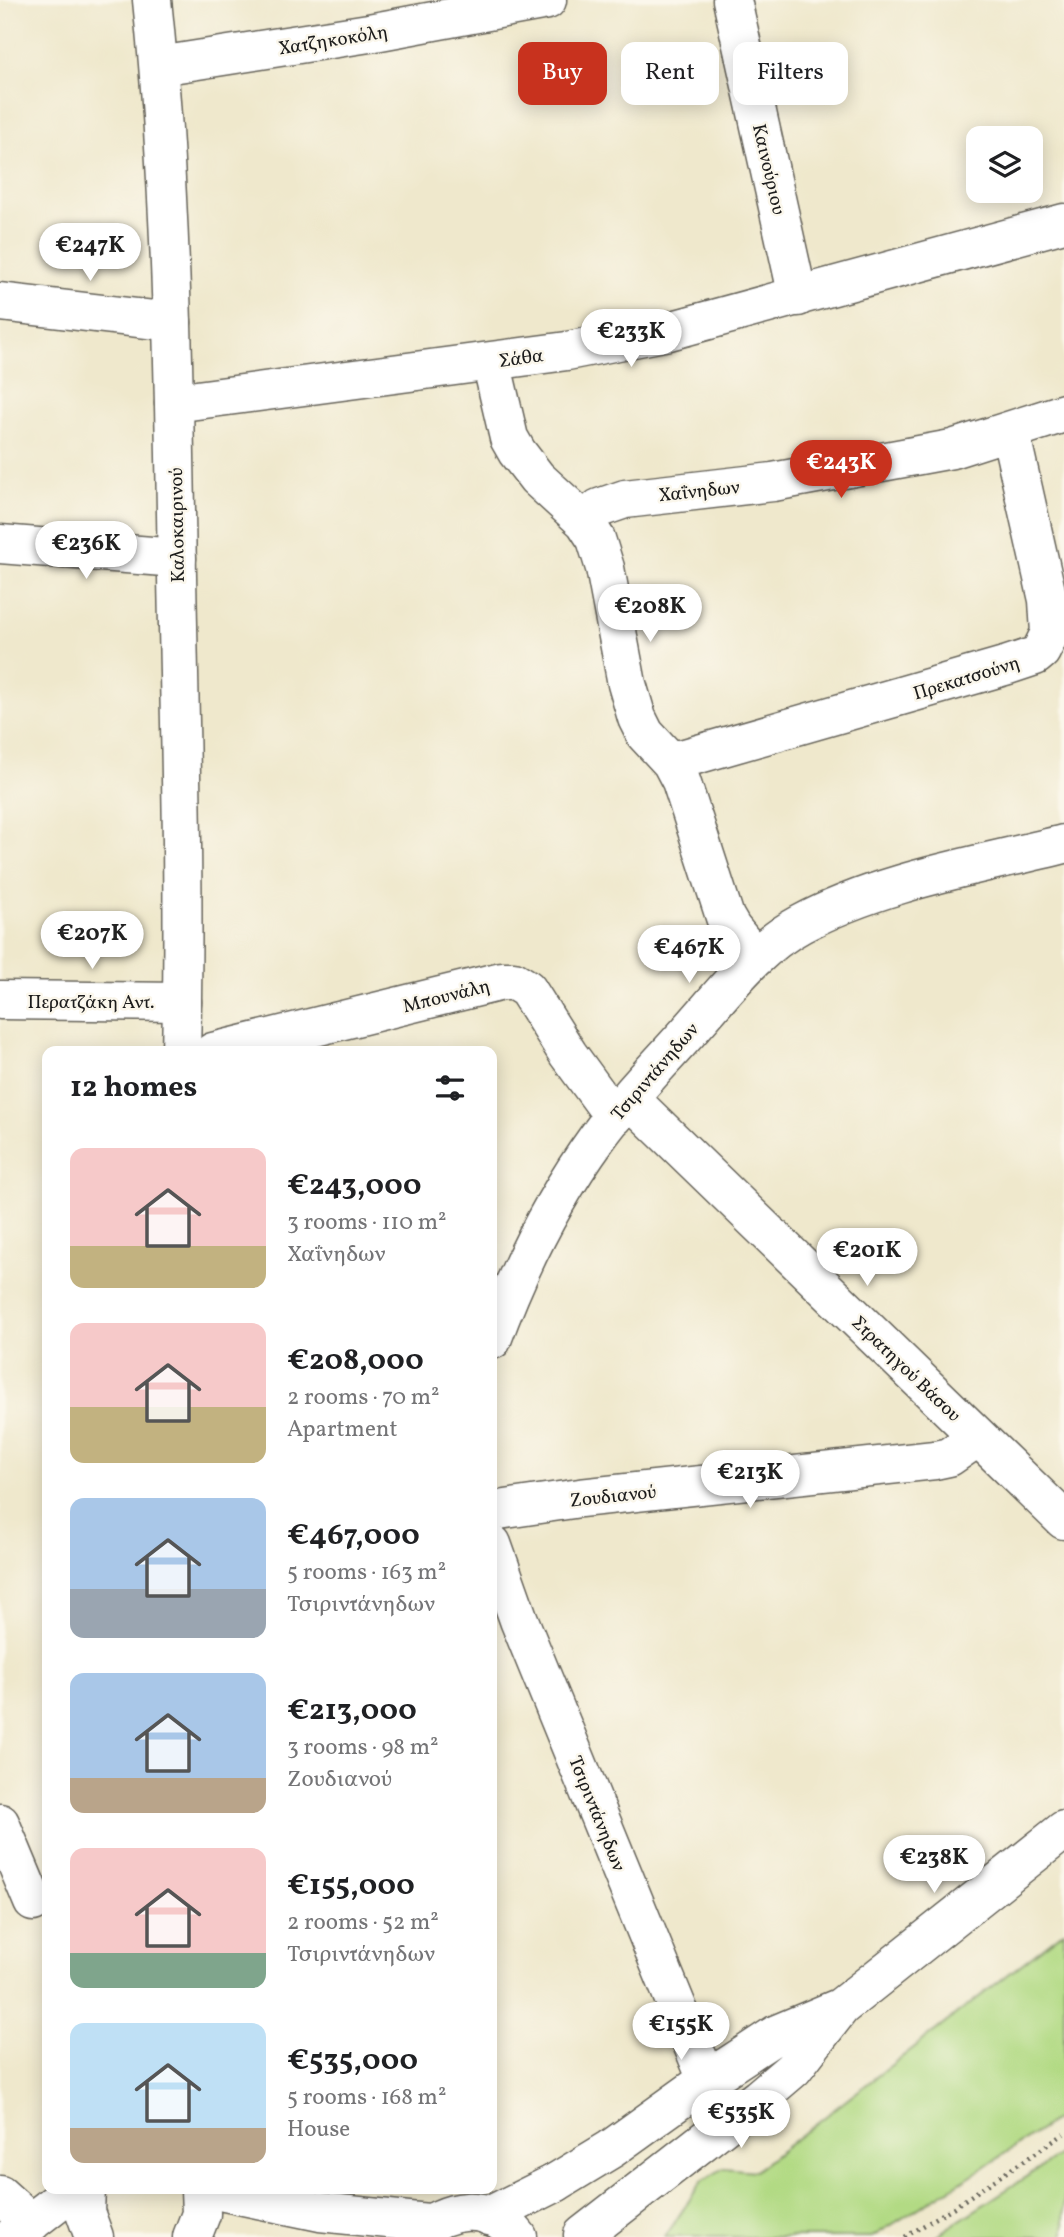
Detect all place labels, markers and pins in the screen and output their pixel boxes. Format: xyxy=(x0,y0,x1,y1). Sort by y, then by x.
pin: €247K xyxy=(41,224,139,283)
pin: €233K xyxy=(582,310,680,369)
pin: €243K xyxy=(792,440,890,500)
pin: €236K xyxy=(37,522,135,581)
pin: €208K xyxy=(601,584,699,644)
pin: €207K xyxy=(43,912,141,971)
pin: €467K xyxy=(640,926,738,985)
pin: €201K xyxy=(818,1228,916,1288)
pin: €213K xyxy=(701,1450,799,1510)
pin: €238K xyxy=(885,1836,983,1895)
pin: €155K xyxy=(632,2002,730,2062)
pin: €535K xyxy=(692,2090,790,2150)

